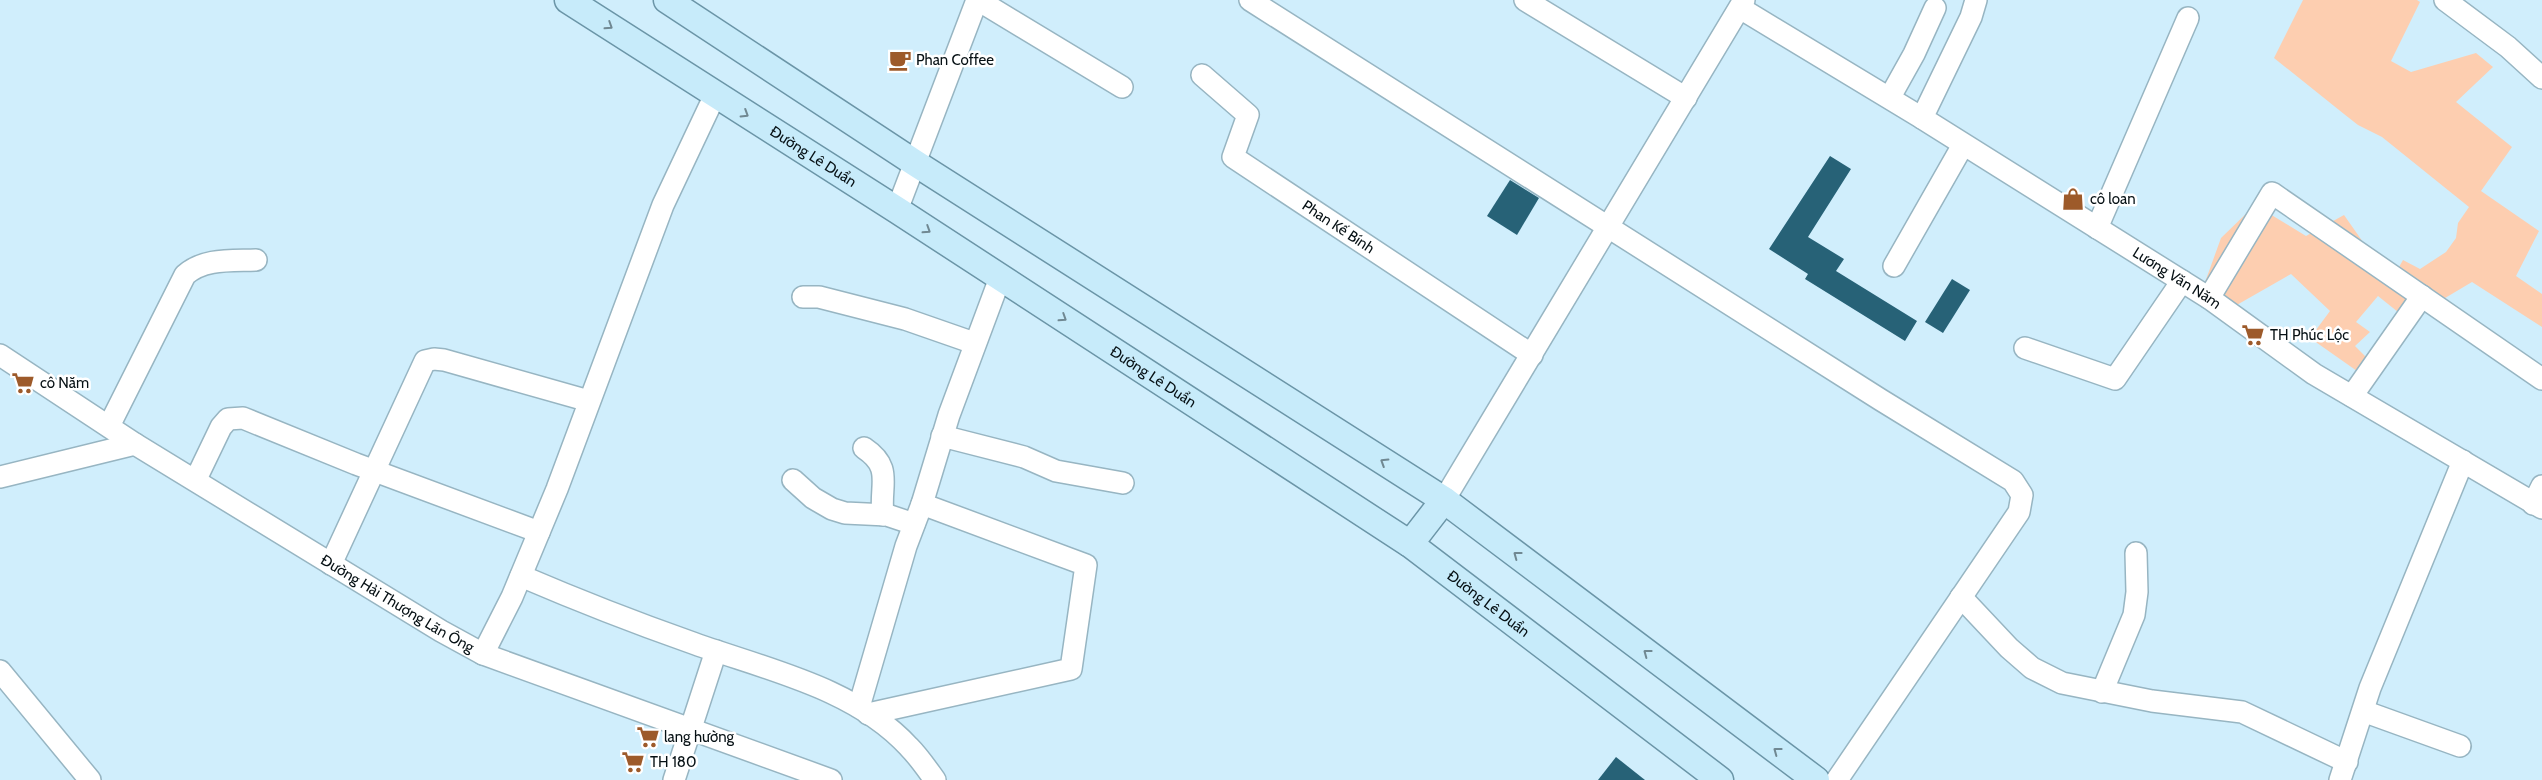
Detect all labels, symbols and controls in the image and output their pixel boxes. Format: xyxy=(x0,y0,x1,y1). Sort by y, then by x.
one-way arrow xyxy=(603,20,612,30)
cafe icon: Phan Coffee xyxy=(887,47,913,73)
place label: Phan Coffee xyxy=(916,51,994,69)
one-way arrow xyxy=(740,108,749,117)
street label: Đường Lê Duẩn xyxy=(767,122,860,191)
shop icon: cô loan xyxy=(2060,186,2086,212)
place label: cô loan xyxy=(2090,190,2136,208)
street label: Phan Kế Bính xyxy=(1299,196,1378,257)
one-way arrow xyxy=(921,223,930,233)
street label: Lương Văn Năm xyxy=(2129,243,2225,313)
one-way arrow xyxy=(1057,312,1067,321)
supermarket icon: TH Phúc Lộc xyxy=(2240,322,2266,348)
place label: TH Phúc Lộc xyxy=(2270,326,2349,344)
street label: Đường Lê Duẩn xyxy=(1107,342,1200,411)
supermarket icon: cô Năm xyxy=(10,370,36,396)
place label: cô Năm xyxy=(40,374,89,392)
one-way arrow xyxy=(1380,459,1390,468)
street label: Đường Hải Thượng Lãn Ông xyxy=(318,551,478,657)
one-way arrow xyxy=(1513,552,1523,561)
street label: Đường Lê Duẩn xyxy=(1444,567,1533,641)
one-way arrow xyxy=(1643,650,1653,659)
supermarket icon: lang hường xyxy=(635,724,661,750)
place label: lang hường xyxy=(664,728,735,746)
one-way arrow xyxy=(1774,748,1783,756)
supermarket icon: TH 180 xyxy=(620,749,646,775)
place label: TH 180 xyxy=(650,753,696,771)

